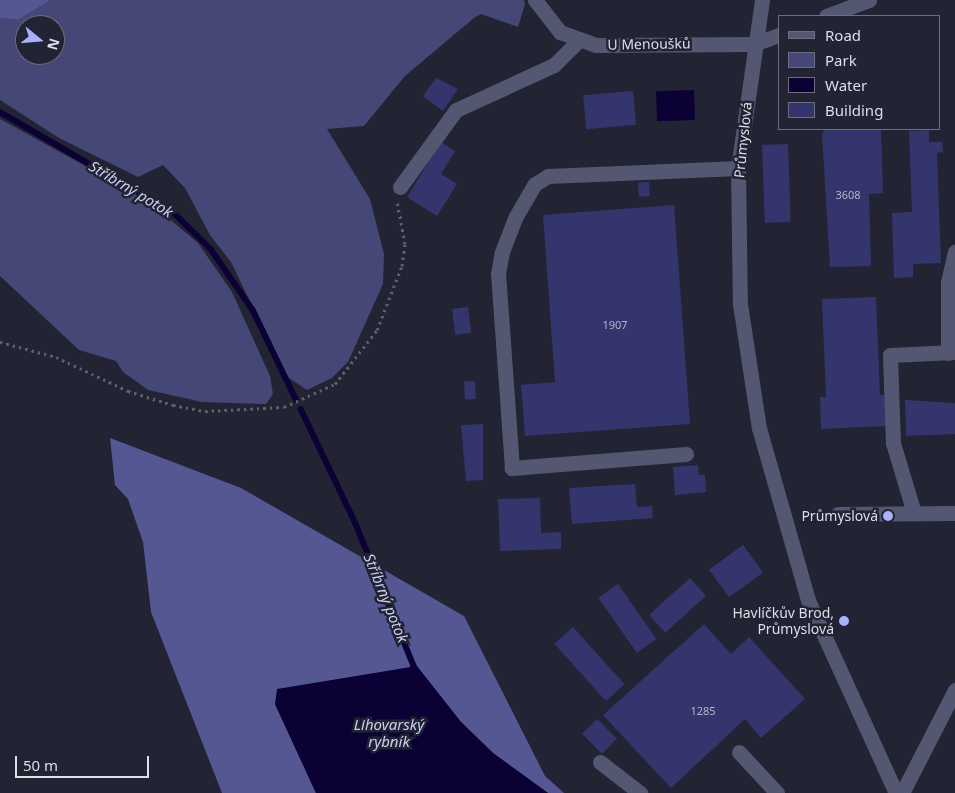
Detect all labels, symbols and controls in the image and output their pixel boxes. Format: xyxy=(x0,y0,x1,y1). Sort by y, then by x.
north arrow xyxy=(15,15,65,65)
legend xyxy=(778,15,940,130)
text: Road xyxy=(825,25,861,45)
street label: U Menoušků xyxy=(607,35,691,53)
text: N xyxy=(43,36,65,52)
text: Park xyxy=(825,50,857,70)
text: Water xyxy=(825,75,867,95)
text: Building xyxy=(825,100,883,120)
street label: Průmyslová xyxy=(731,101,755,179)
water label: Stříbrný potok xyxy=(86,157,176,221)
house number: 3608 xyxy=(835,188,861,202)
house number: 1907 xyxy=(602,318,628,332)
place label: Průmyslová xyxy=(801,508,878,524)
marker: Průmyslová xyxy=(882,510,894,522)
water label: Stříbrný potok xyxy=(360,551,412,645)
place label: Havlíčkův Brod, Průmyslová xyxy=(732,605,834,638)
marker: Havlíčkův Brod, Průmyslová xyxy=(838,615,850,627)
house number: 1285 xyxy=(690,704,716,718)
water label: Lihovarský rybník xyxy=(354,715,424,750)
scale bar xyxy=(18,746,151,778)
text: 50 m xyxy=(23,755,58,775)

